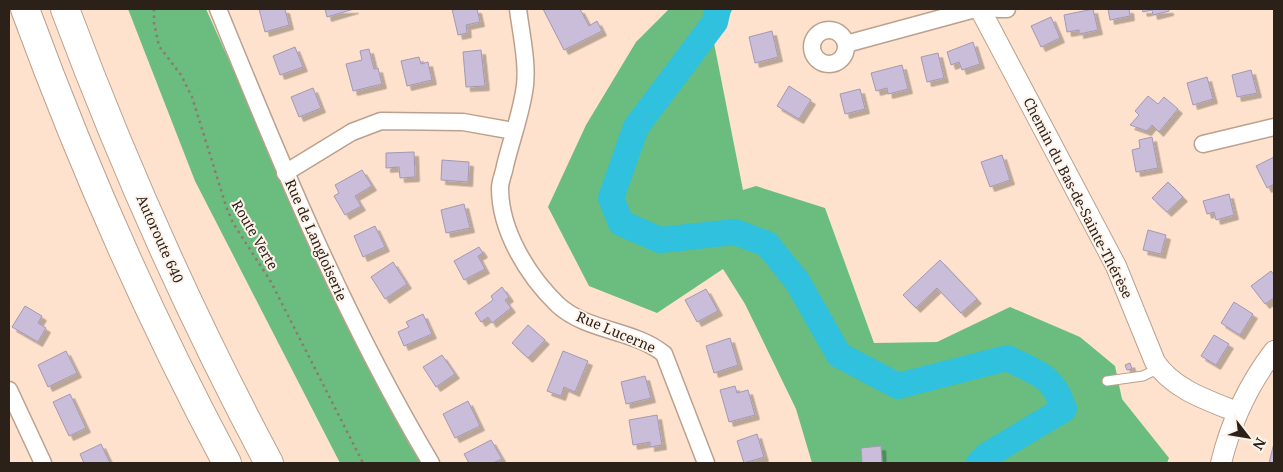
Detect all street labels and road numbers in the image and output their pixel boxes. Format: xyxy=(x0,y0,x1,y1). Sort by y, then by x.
street label: Chemin du Bas-de-Sainte-Thérèse xyxy=(1019,94,1138,302)
street label: Rue de Langloiserie xyxy=(281,176,352,304)
street label: Autoroute 640 xyxy=(133,192,188,286)
street label: Route Verte xyxy=(228,197,283,273)
street label: Rue Lucerne xyxy=(574,306,659,357)

